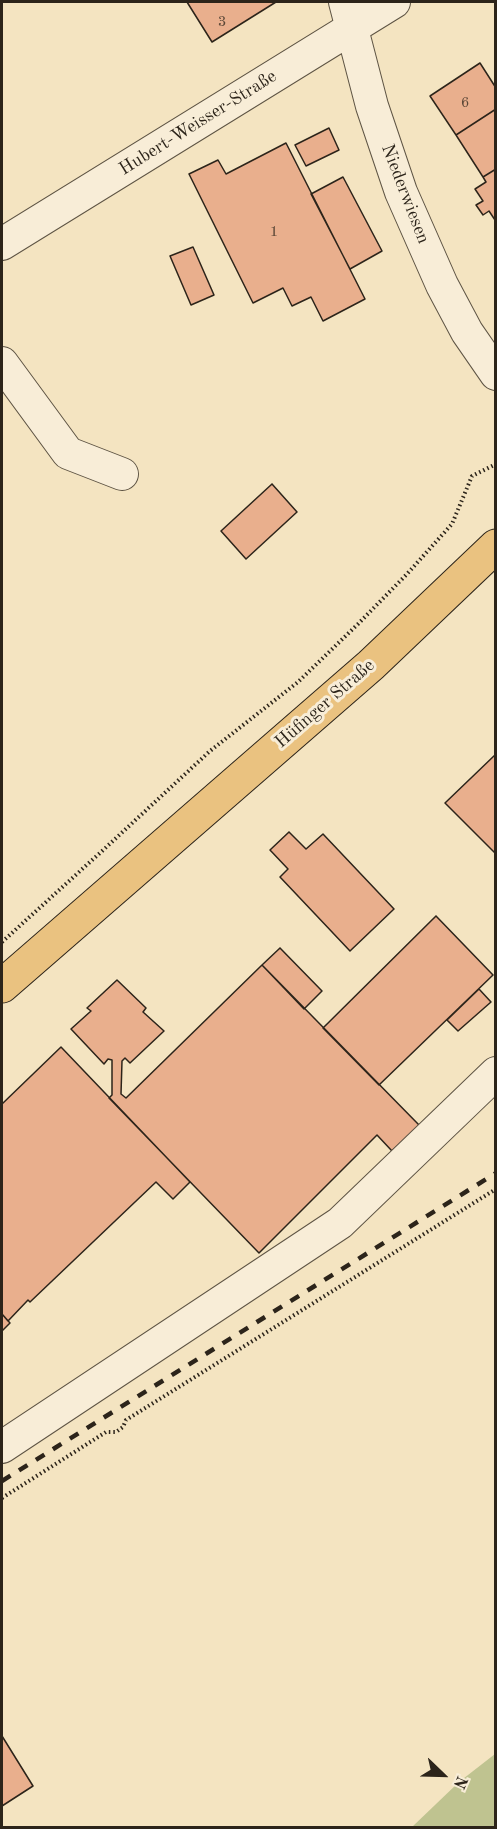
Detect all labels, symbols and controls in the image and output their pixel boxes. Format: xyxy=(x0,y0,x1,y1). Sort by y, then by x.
house number: 3 xyxy=(218,13,226,31)
street label: Hubert-Weisser-Straße xyxy=(115,66,281,180)
house number: 6 xyxy=(461,94,469,112)
street label: Niederwiesen xyxy=(376,141,434,247)
house number: 1 xyxy=(270,223,278,241)
street label: Hüfinger Straße xyxy=(271,655,379,753)
north arrow xyxy=(413,1745,473,1805)
text: N xyxy=(450,1773,469,1791)

